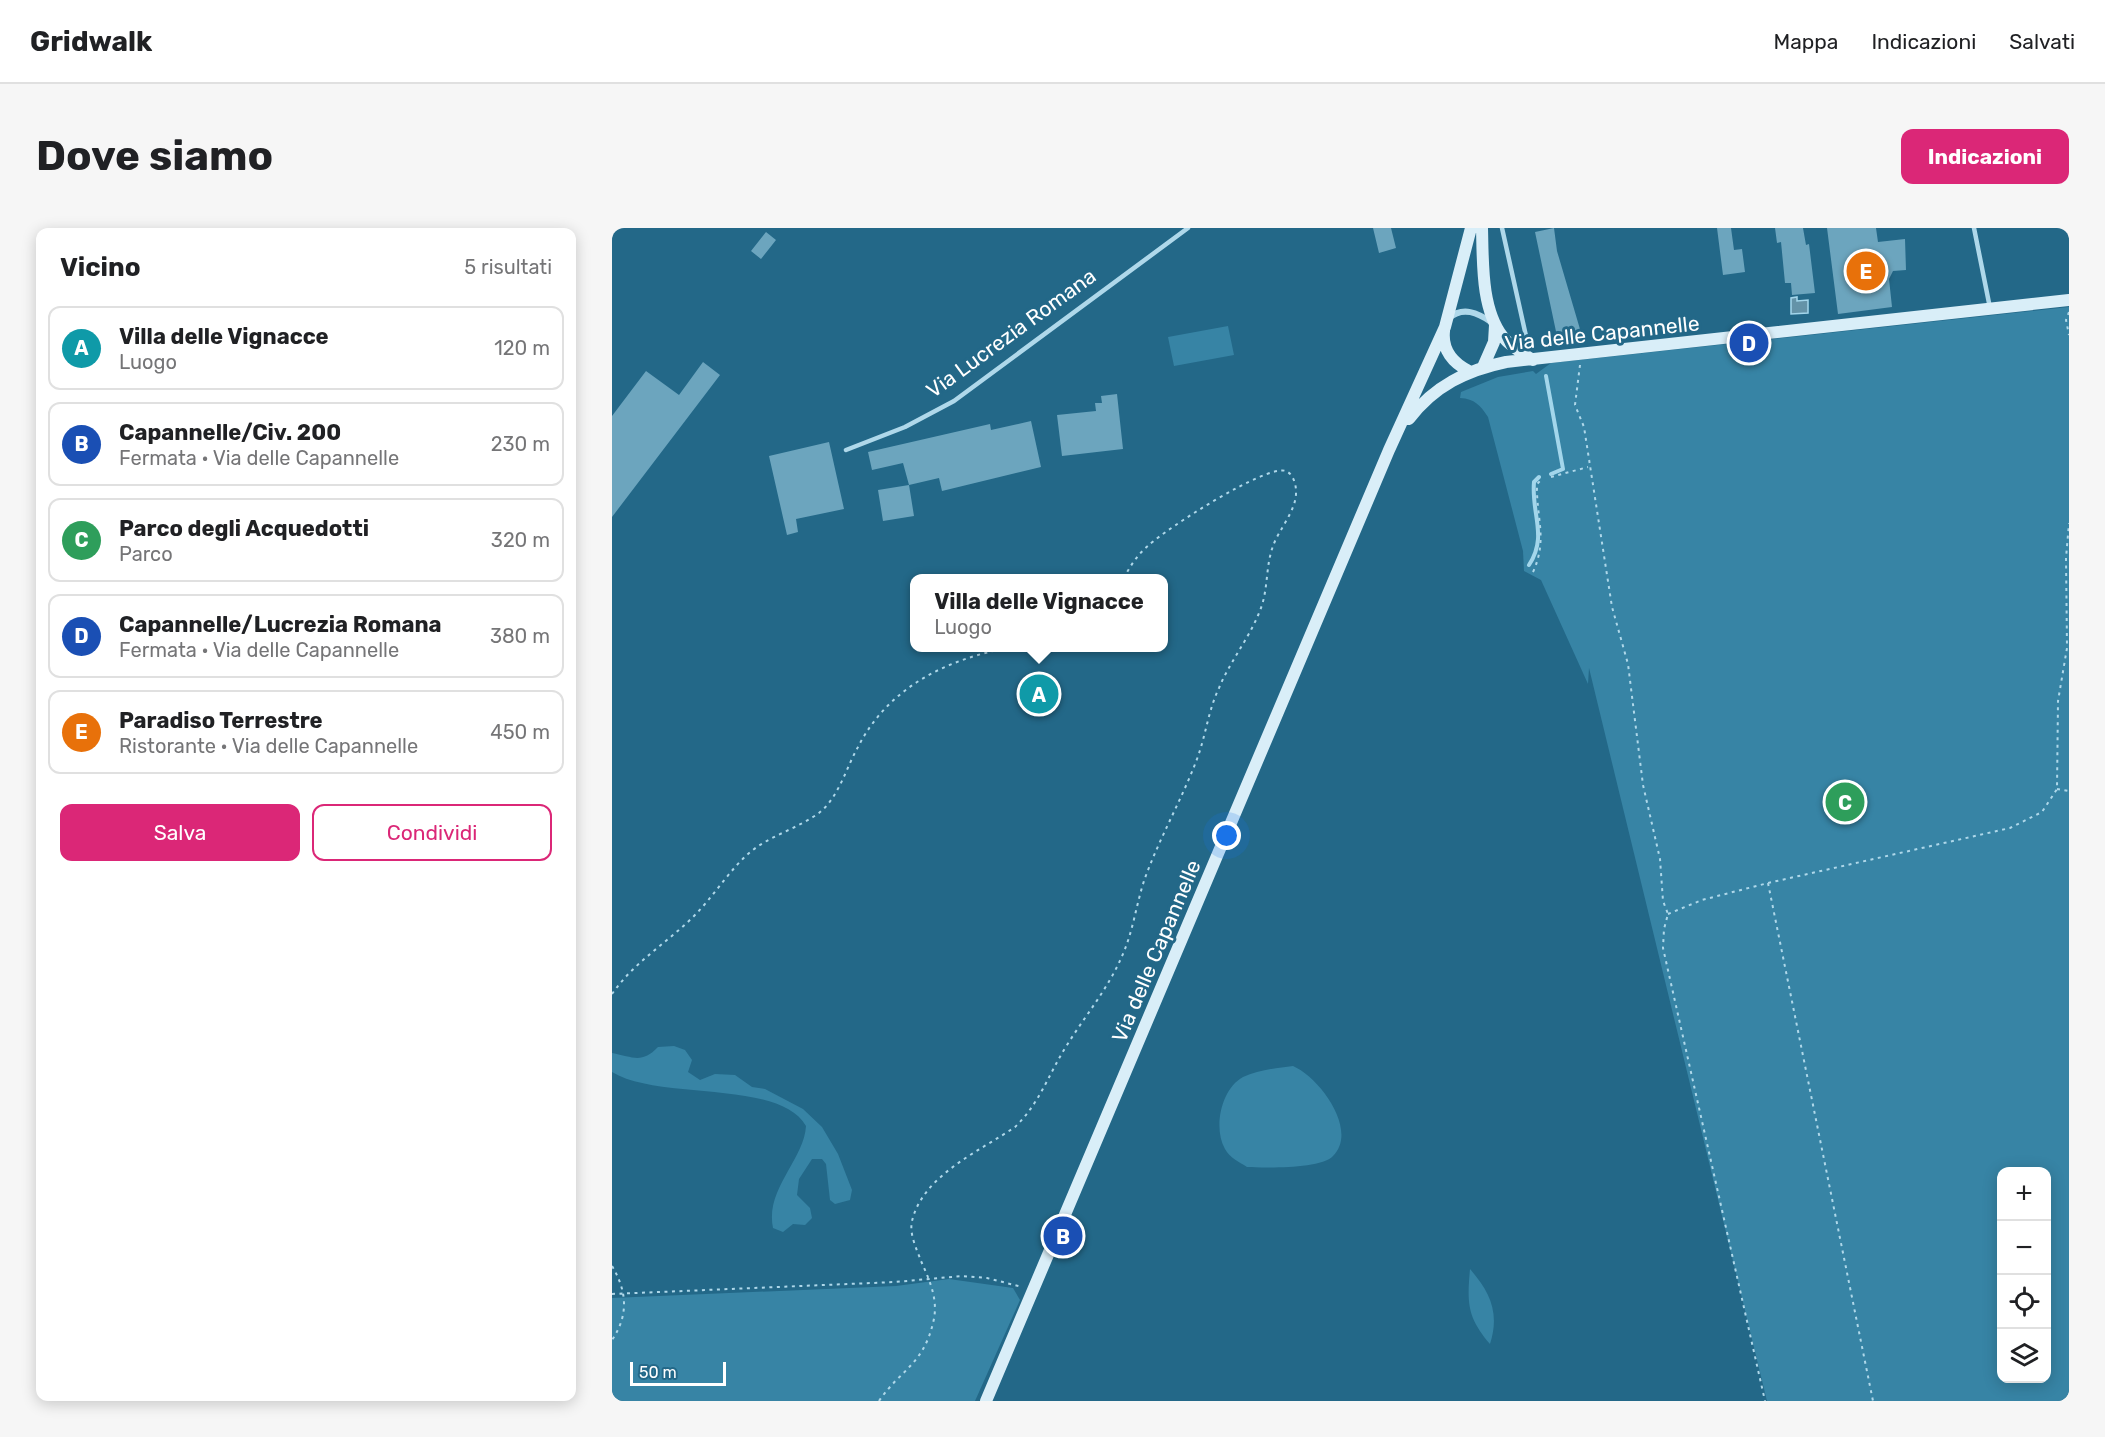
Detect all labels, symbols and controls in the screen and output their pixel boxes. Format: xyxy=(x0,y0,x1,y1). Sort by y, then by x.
text: Gridwalk xyxy=(30,25,152,58)
text: Mappa xyxy=(1773,29,1838,54)
text: Indicazioni xyxy=(1871,29,1976,54)
text: Salvati xyxy=(2009,29,2075,54)
button: Indicazioni xyxy=(1901,129,2069,184)
text: Dove siamo xyxy=(36,131,273,181)
pin: E xyxy=(1846,248,1886,294)
text: Vicino xyxy=(60,252,141,283)
text: 5 risultati xyxy=(464,255,552,279)
street label: Via Lucrezia Romana xyxy=(921,263,1101,403)
street label: Via delle Capannelle xyxy=(1503,310,1701,356)
pin: D xyxy=(1730,320,1768,366)
text: Villa delle Vignacce xyxy=(119,323,329,350)
text: A xyxy=(74,336,89,360)
text: 120 m xyxy=(494,336,550,360)
text: Luogo xyxy=(119,350,177,374)
text: Capannelle/Civ. 200 xyxy=(119,419,341,446)
text: B xyxy=(74,432,89,456)
text: 230 m xyxy=(491,432,550,456)
text: Fermata · Via delle Capannelle xyxy=(119,446,399,470)
text: Parco degli Acquedotti xyxy=(119,515,369,542)
text: C xyxy=(74,528,89,552)
text: 320 m xyxy=(491,528,550,552)
text: Parco xyxy=(119,542,173,566)
popup xyxy=(910,574,1168,652)
text: Villa delle Vignacce xyxy=(934,588,1144,615)
text: Capannelle/Lucrezia Romana xyxy=(119,611,442,638)
text: Luogo xyxy=(934,615,992,639)
text: D xyxy=(74,624,89,648)
text: 380 m xyxy=(490,624,550,648)
text: Fermata · Via delle Capannelle xyxy=(119,638,399,662)
pin: A xyxy=(1020,672,1058,716)
text: Paradiso Terrestre xyxy=(119,707,323,734)
text: E xyxy=(75,720,88,744)
text: 450 m xyxy=(490,720,550,744)
text: Ristorante · Via delle Capannelle xyxy=(119,734,418,758)
pin: C xyxy=(1826,780,1864,824)
button: Salva xyxy=(60,804,300,861)
button: Condividi xyxy=(312,804,552,861)
your location xyxy=(1212,821,1241,850)
street label: Via delle Capannelle xyxy=(1106,856,1206,1046)
map controls xyxy=(1997,1167,2051,1383)
button: + xyxy=(1997,1167,2051,1221)
pin: B xyxy=(1044,1214,1082,1258)
button: − xyxy=(1997,1221,2051,1275)
button: locate xyxy=(1997,1275,2051,1329)
button: layers xyxy=(1997,1329,2051,1383)
scale bar xyxy=(630,1359,726,1386)
text: 50 m xyxy=(639,1363,677,1382)

